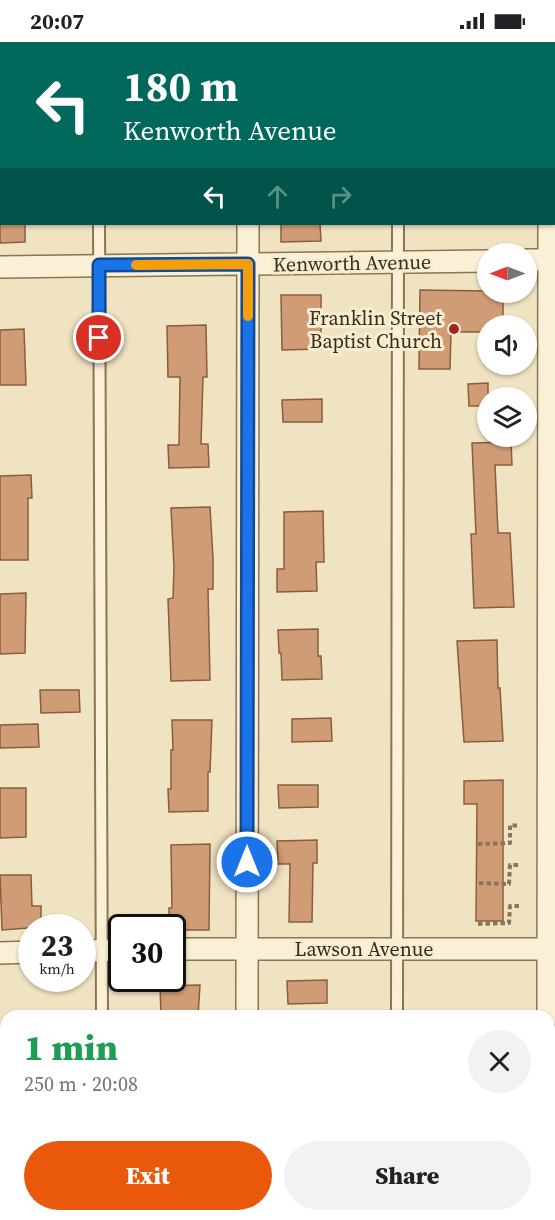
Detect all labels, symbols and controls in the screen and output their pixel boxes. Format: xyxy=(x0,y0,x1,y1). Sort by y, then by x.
text: 20:07 xyxy=(30,6,84,36)
text: 180 m xyxy=(123,57,238,115)
icon: left xyxy=(24,66,102,144)
text: Kenworth Avenue xyxy=(123,112,337,149)
icon: left xyxy=(198,180,231,213)
icon: ahead xyxy=(261,180,294,213)
icon: right xyxy=(324,180,357,213)
north arrow xyxy=(477,243,537,303)
map controls xyxy=(477,243,537,447)
street label: Kenworth Avenue xyxy=(273,248,431,278)
place label: Franklin Street Baptist Church xyxy=(309,304,442,355)
pin xyxy=(73,312,124,363)
button: sound xyxy=(477,315,537,375)
icon: arrive xyxy=(82,321,115,354)
marker: Franklin Street Baptist Church xyxy=(447,322,461,336)
button: layers xyxy=(477,387,537,447)
position arrow xyxy=(215,830,279,894)
speed limit sign: 30 xyxy=(108,914,186,992)
text: 23 xyxy=(41,925,73,966)
street label: Lawson Avenue xyxy=(295,935,433,963)
text: km/h xyxy=(39,958,75,979)
text: 1 min xyxy=(24,1023,118,1072)
button: close xyxy=(468,1030,531,1093)
text: 250 m · 20:08 xyxy=(24,1070,138,1098)
button: Exit xyxy=(24,1141,272,1210)
button: Share xyxy=(284,1141,531,1210)

